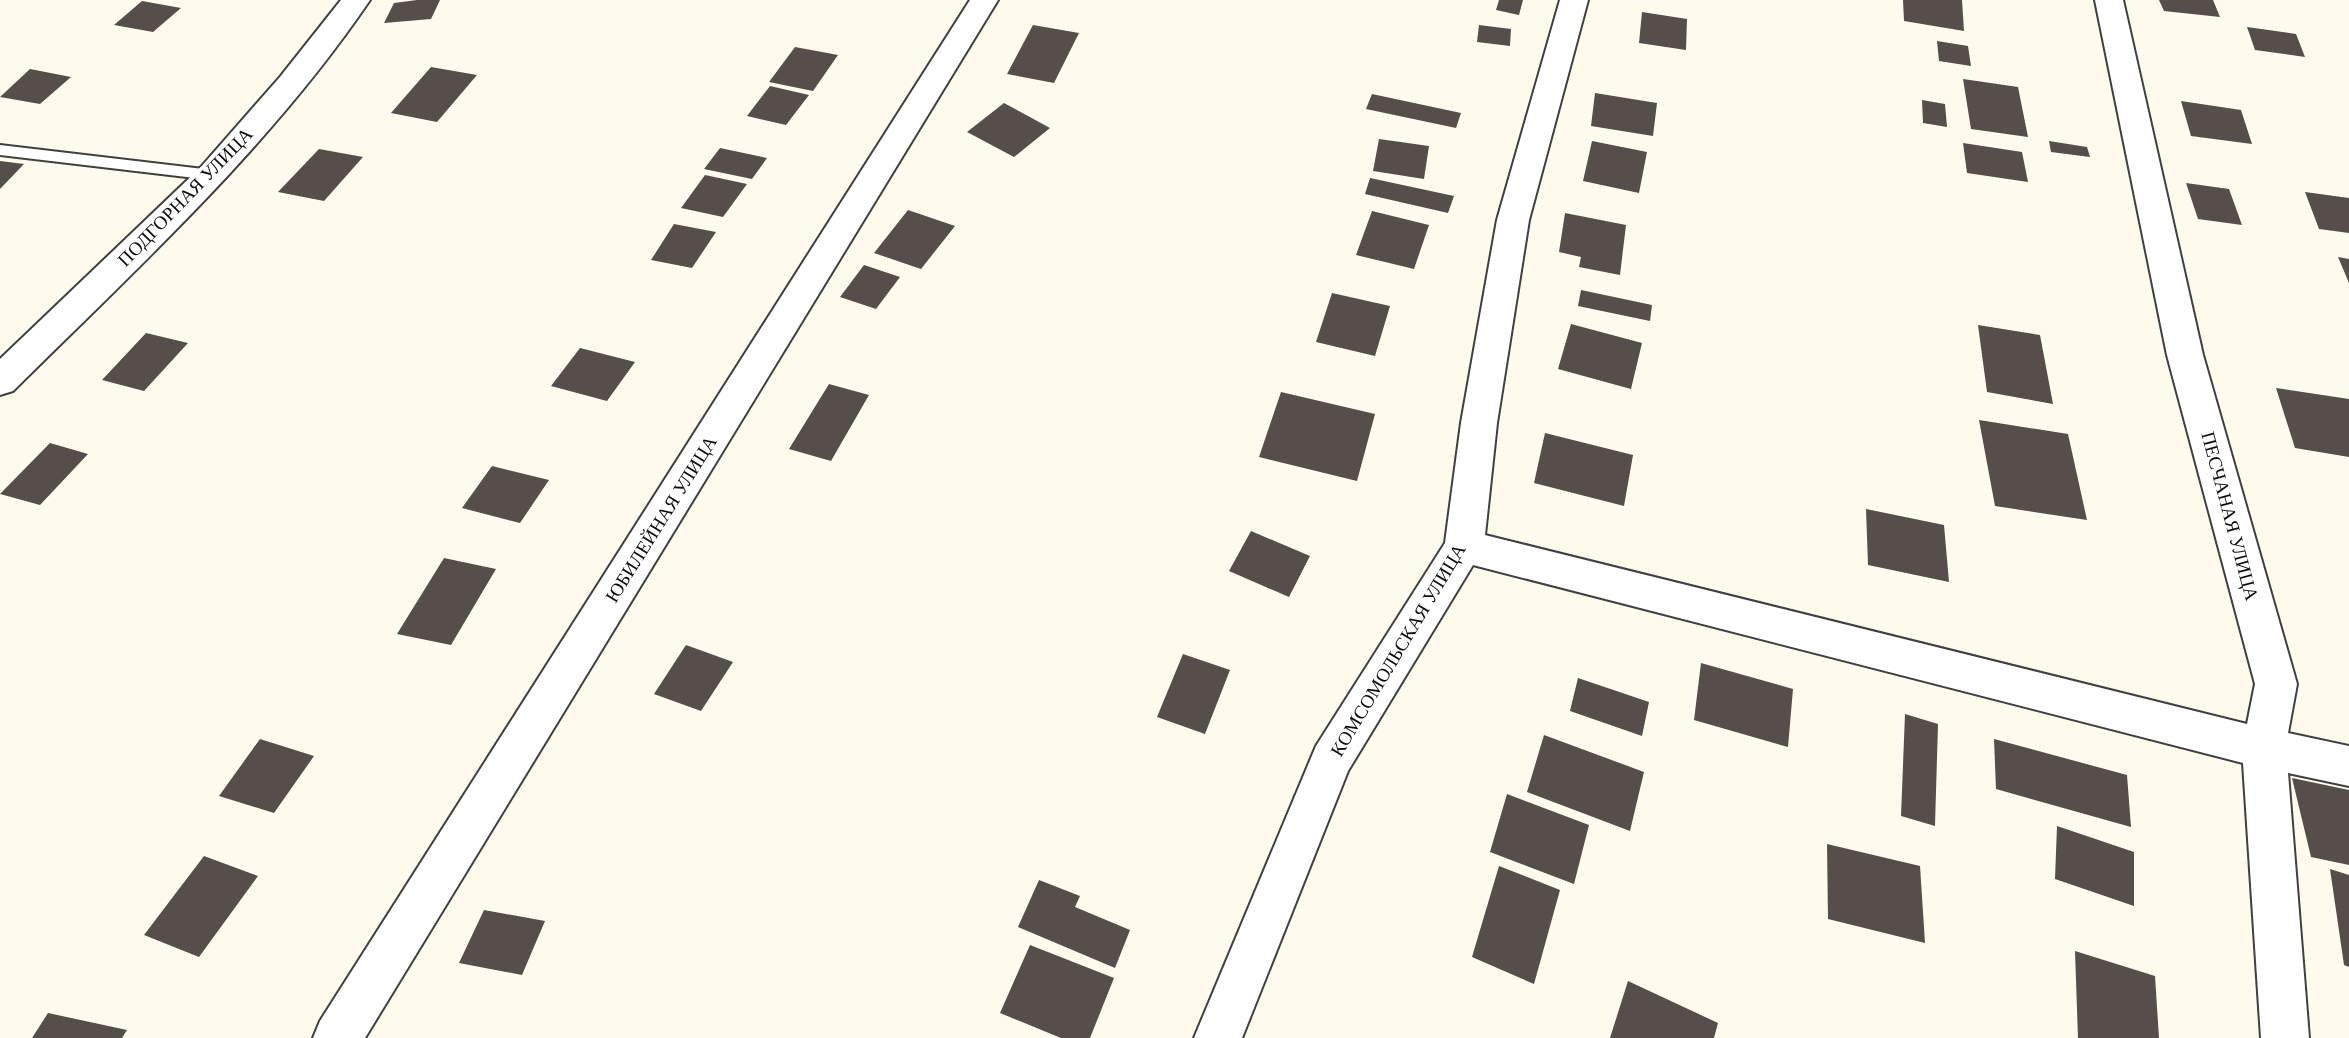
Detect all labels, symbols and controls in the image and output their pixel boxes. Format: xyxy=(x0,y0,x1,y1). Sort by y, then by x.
street label: ПОДГОРНАЯ УЛИЦА xyxy=(113,123,257,271)
street label: ПЕСЧАНАЯ УЛИЦА xyxy=(2197,429,2263,603)
street label: ЮБИЛЕЙНАЯ УЛИЦА xyxy=(601,432,721,606)
street label: КОМСОМОЛЬСКАЯ УЛИЦА xyxy=(1326,540,1470,760)

